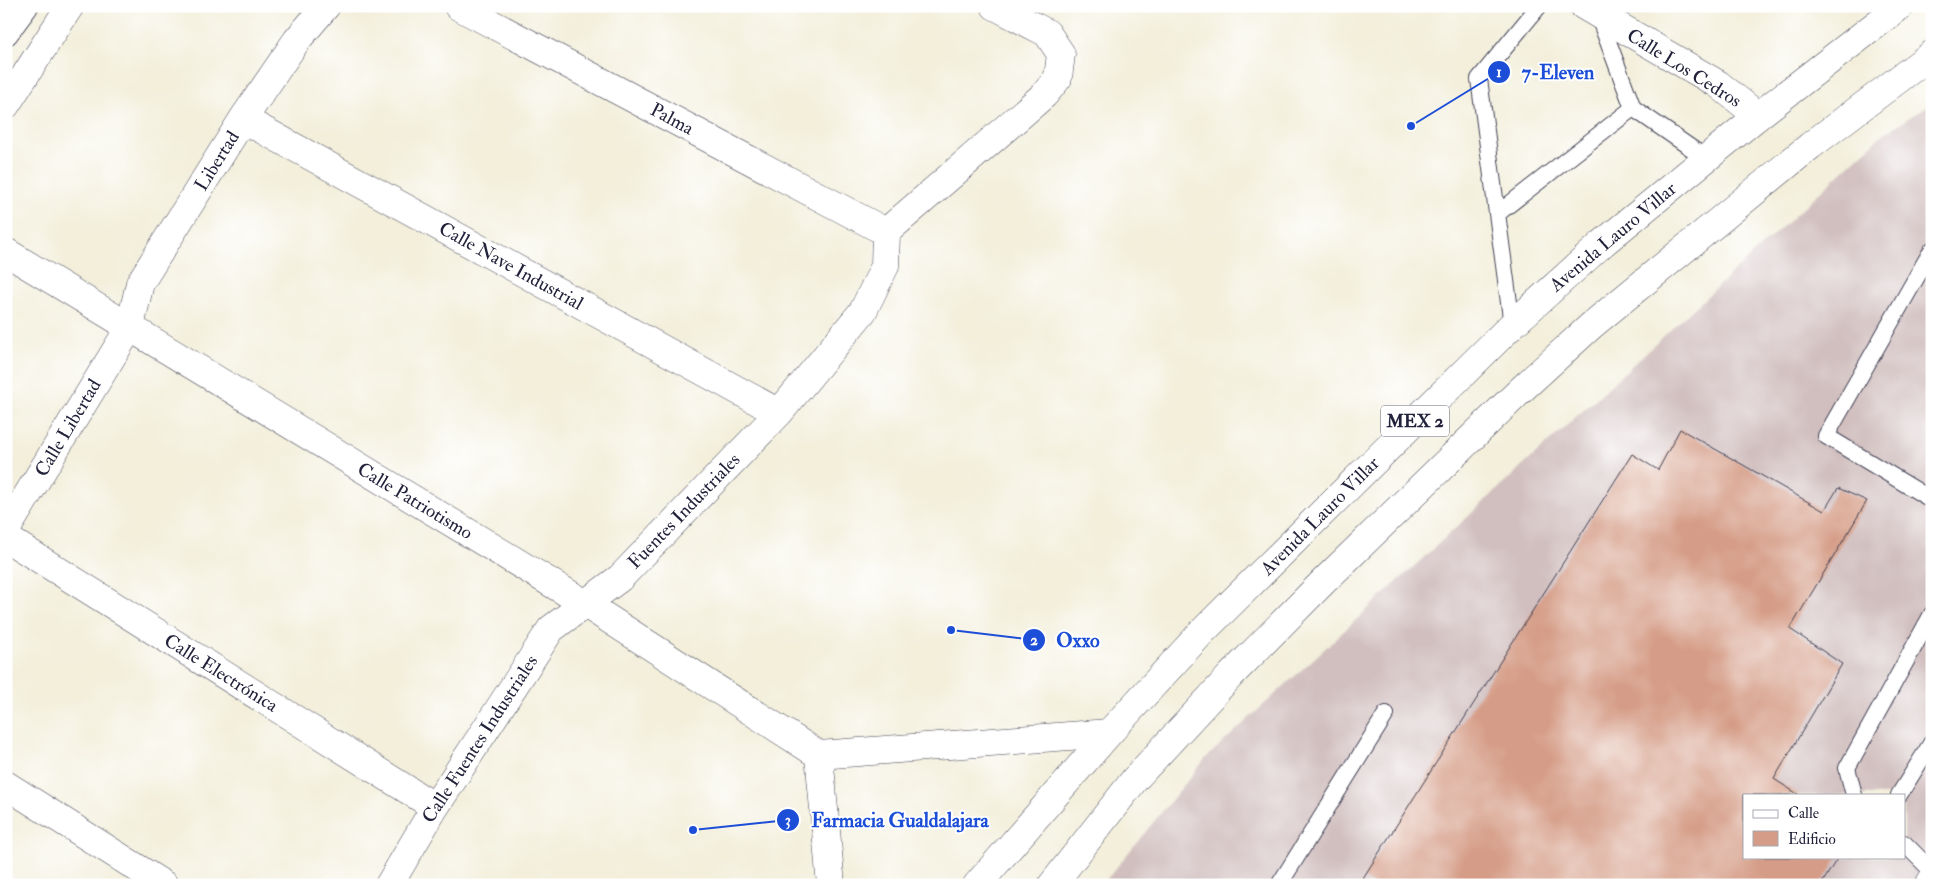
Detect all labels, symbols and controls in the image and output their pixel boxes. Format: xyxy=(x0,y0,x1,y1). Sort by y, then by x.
street label: Calle Los Cedros xyxy=(1622,23,1746,113)
callout: 7-Eleven xyxy=(1487,55,1605,90)
text: 7-Eleven xyxy=(1522,60,1595,85)
text: 1 xyxy=(1496,63,1502,82)
street label: Palma xyxy=(646,98,698,140)
street label: Libertad xyxy=(189,126,245,196)
street label: Avenida Lauro Villar xyxy=(1544,177,1681,298)
street label: Calle Nave Industrial xyxy=(435,216,587,316)
street label: Calle Libertad xyxy=(29,374,107,481)
road number: MEX 2 xyxy=(1381,406,1449,436)
street label: Fuentes Industriales xyxy=(623,448,745,574)
street label: Avenida Lauro Villar xyxy=(1255,452,1384,581)
street label: Calle Patriotismo xyxy=(353,457,477,545)
callout: Oxxo xyxy=(1021,622,1110,657)
street label: Calle Electrónica xyxy=(160,628,283,718)
text: Oxxo xyxy=(1056,628,1100,653)
text: 2 xyxy=(1030,631,1038,650)
street label: Calle Fuentes Industriales xyxy=(417,651,543,827)
legend xyxy=(1743,794,1906,858)
callout: Farmacia Gualdalajara xyxy=(776,803,999,838)
text: Calle xyxy=(1788,804,1819,823)
text: Farmacia Gualdalajara xyxy=(811,808,990,833)
text: 3 xyxy=(785,811,791,830)
text: Edificio xyxy=(1788,830,1836,849)

